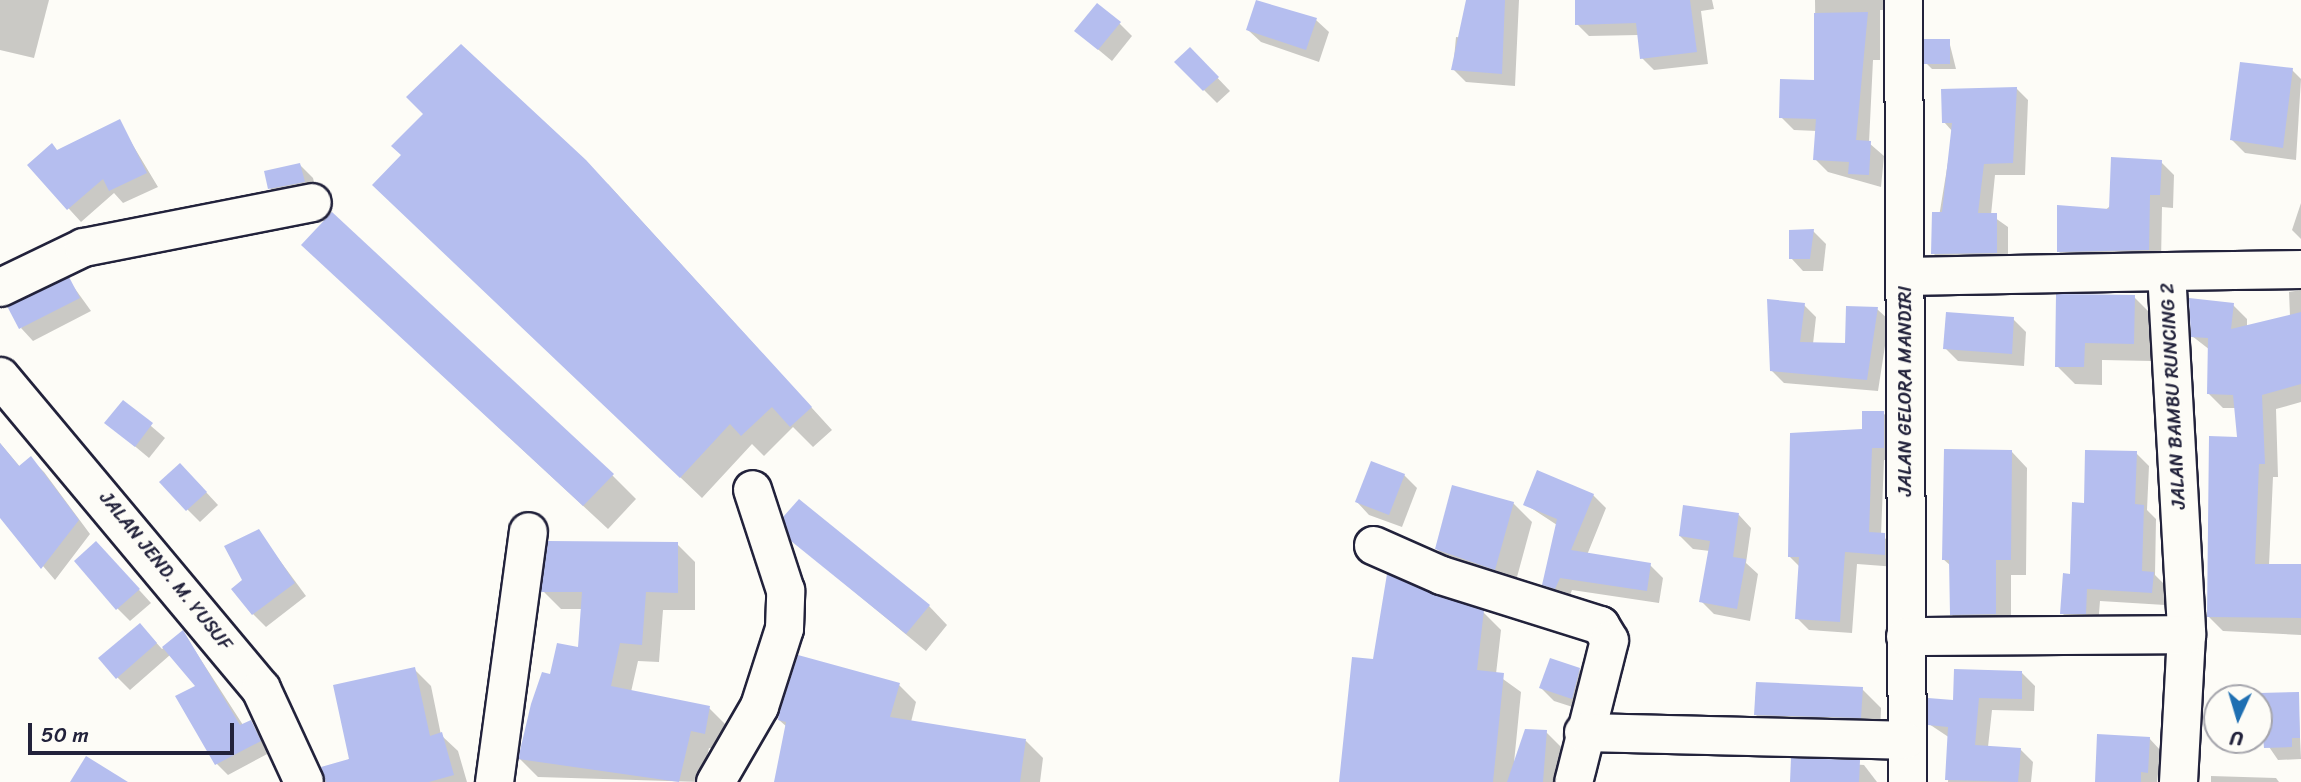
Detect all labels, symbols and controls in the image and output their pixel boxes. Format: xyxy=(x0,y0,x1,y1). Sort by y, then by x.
street label: JALAN BAMBU RUNCING 2 xyxy=(2156,282,2190,510)
street label: JALAN GELORA MANDIRI xyxy=(1894,287,1916,495)
street label: JALAN JEND. M. YUSUF xyxy=(94,486,238,656)
north arrow xyxy=(2203,684,2273,754)
scale bar xyxy=(32,708,238,752)
text: 50 m xyxy=(41,716,89,754)
text: U xyxy=(2229,722,2244,755)

